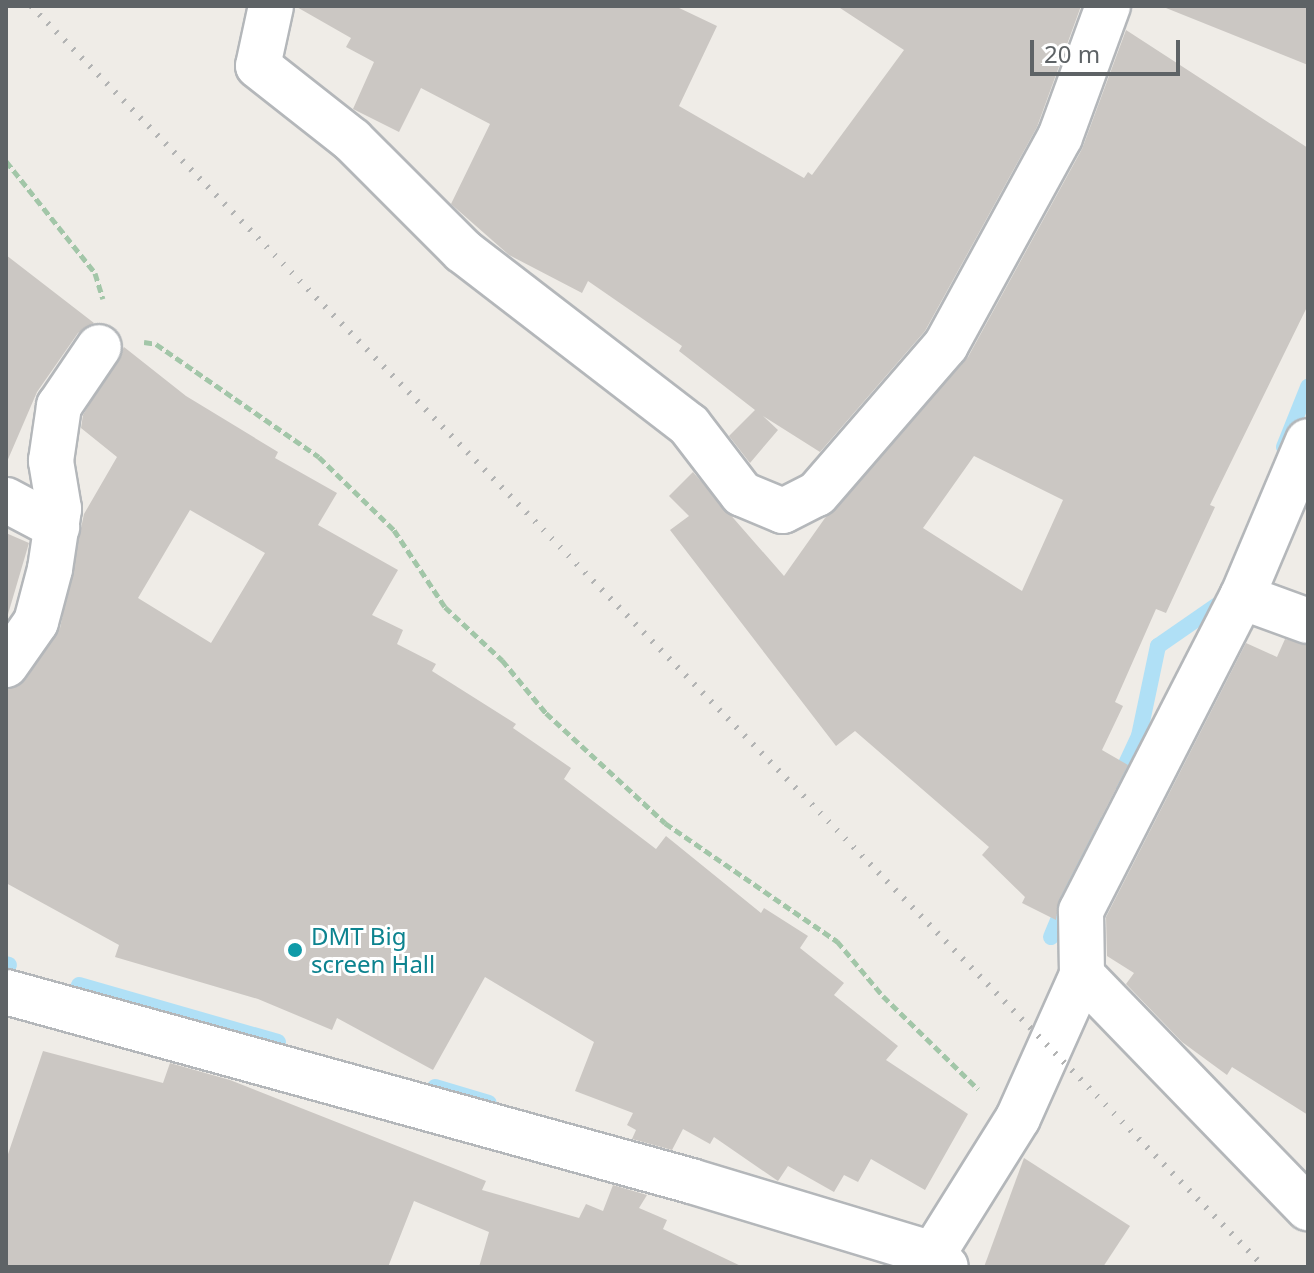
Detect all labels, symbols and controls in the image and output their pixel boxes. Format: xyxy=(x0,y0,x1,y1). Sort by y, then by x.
scale bar xyxy=(1034,24,1184,74)
text: 20 m xyxy=(1044,37,1100,70)
place label: DMT Big screen Hall xyxy=(311,922,435,978)
marker: DMT Big screen Hall xyxy=(286,941,304,959)

